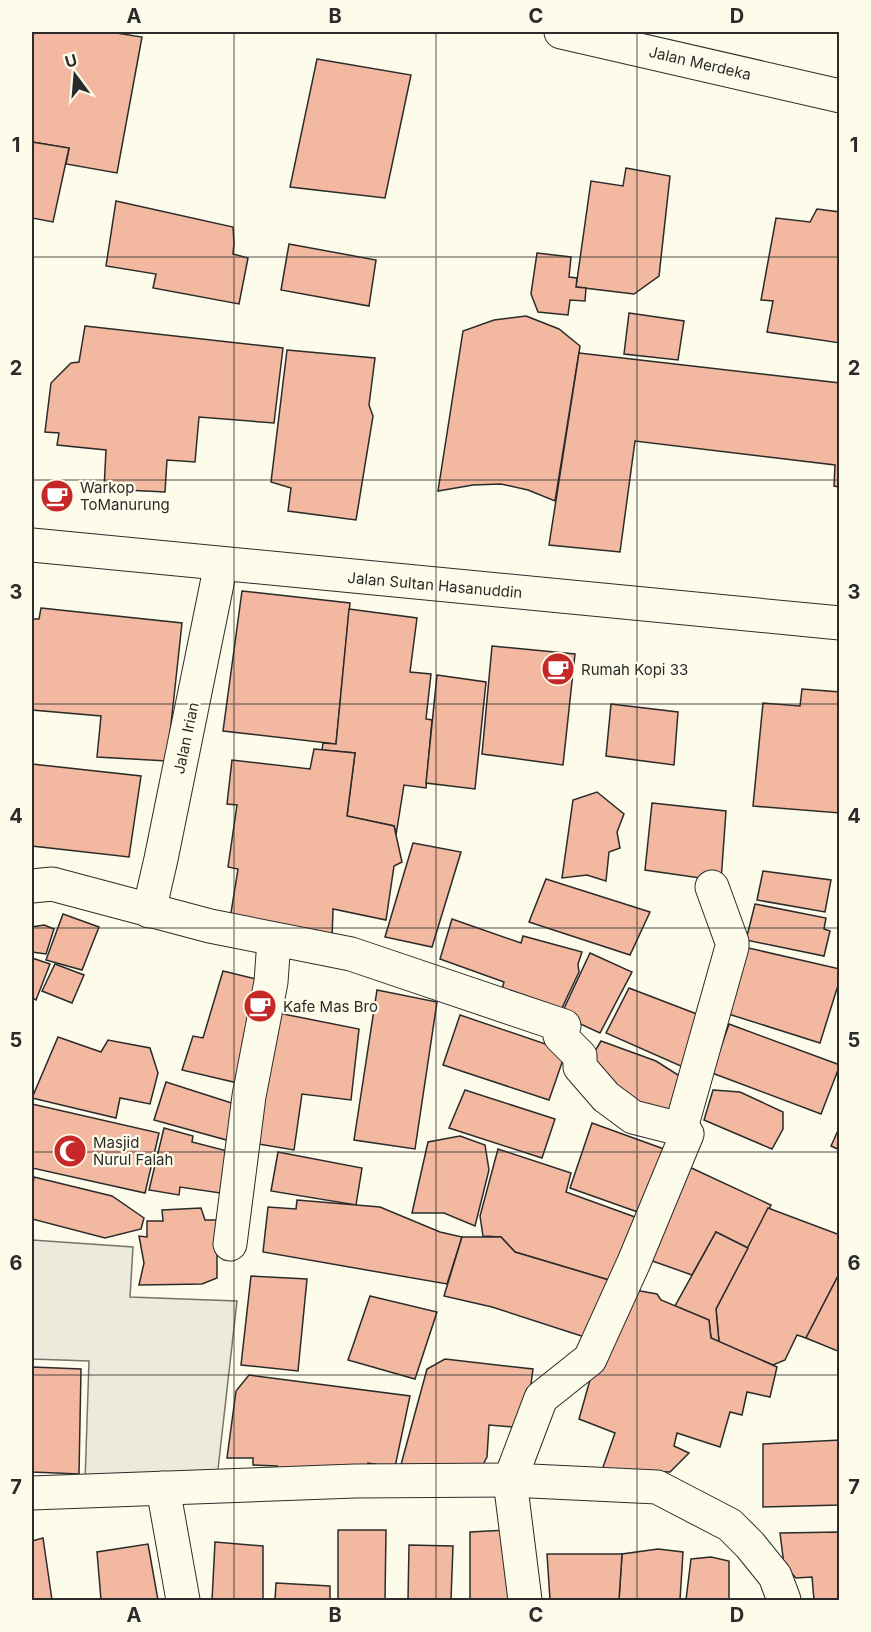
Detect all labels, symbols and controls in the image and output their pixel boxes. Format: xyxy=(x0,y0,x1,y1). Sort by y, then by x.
text: A xyxy=(127,4,142,28)
text: B xyxy=(328,4,342,28)
text: C xyxy=(529,4,543,28)
text: D xyxy=(730,4,744,28)
street label: Jalan Merdeka xyxy=(647,42,753,84)
north arrow xyxy=(45,45,105,105)
text: U xyxy=(62,49,79,72)
text: 1 xyxy=(12,133,20,157)
text: 1 xyxy=(850,133,858,157)
text: 2 xyxy=(10,356,22,380)
text: 2 xyxy=(848,356,860,380)
cafe icon: Warkop ToManurung xyxy=(39,478,75,514)
place label: Warkop ToManurung xyxy=(80,478,170,514)
street label: Jalan Sultan Hasanuddin xyxy=(347,568,523,602)
text: 3 xyxy=(10,580,22,604)
text: 3 xyxy=(848,580,860,604)
cafe icon: Rumah Kopi 33 xyxy=(540,651,576,687)
place label: Rumah Kopi 33 xyxy=(581,660,688,679)
street label: Jalan Irian xyxy=(169,700,203,776)
text: 4 xyxy=(9,804,23,828)
text: 4 xyxy=(847,804,861,828)
cafe icon: Kafe Mas Bro xyxy=(242,988,278,1024)
place label: Kafe Mas Bro xyxy=(283,997,378,1016)
text: 5 xyxy=(10,1028,22,1052)
text: 5 xyxy=(848,1028,860,1052)
mosque icon: Masjid Nurul Falah xyxy=(52,1133,88,1169)
place label: Masjid Nurul Falah xyxy=(93,1133,173,1169)
text: 6 xyxy=(10,1251,23,1275)
text: 6 xyxy=(848,1251,861,1275)
text: 7 xyxy=(10,1475,22,1499)
text: 7 xyxy=(848,1475,860,1499)
text: A xyxy=(127,1603,142,1627)
text: B xyxy=(328,1603,342,1627)
text: C xyxy=(529,1603,543,1627)
text: D xyxy=(730,1603,744,1627)

